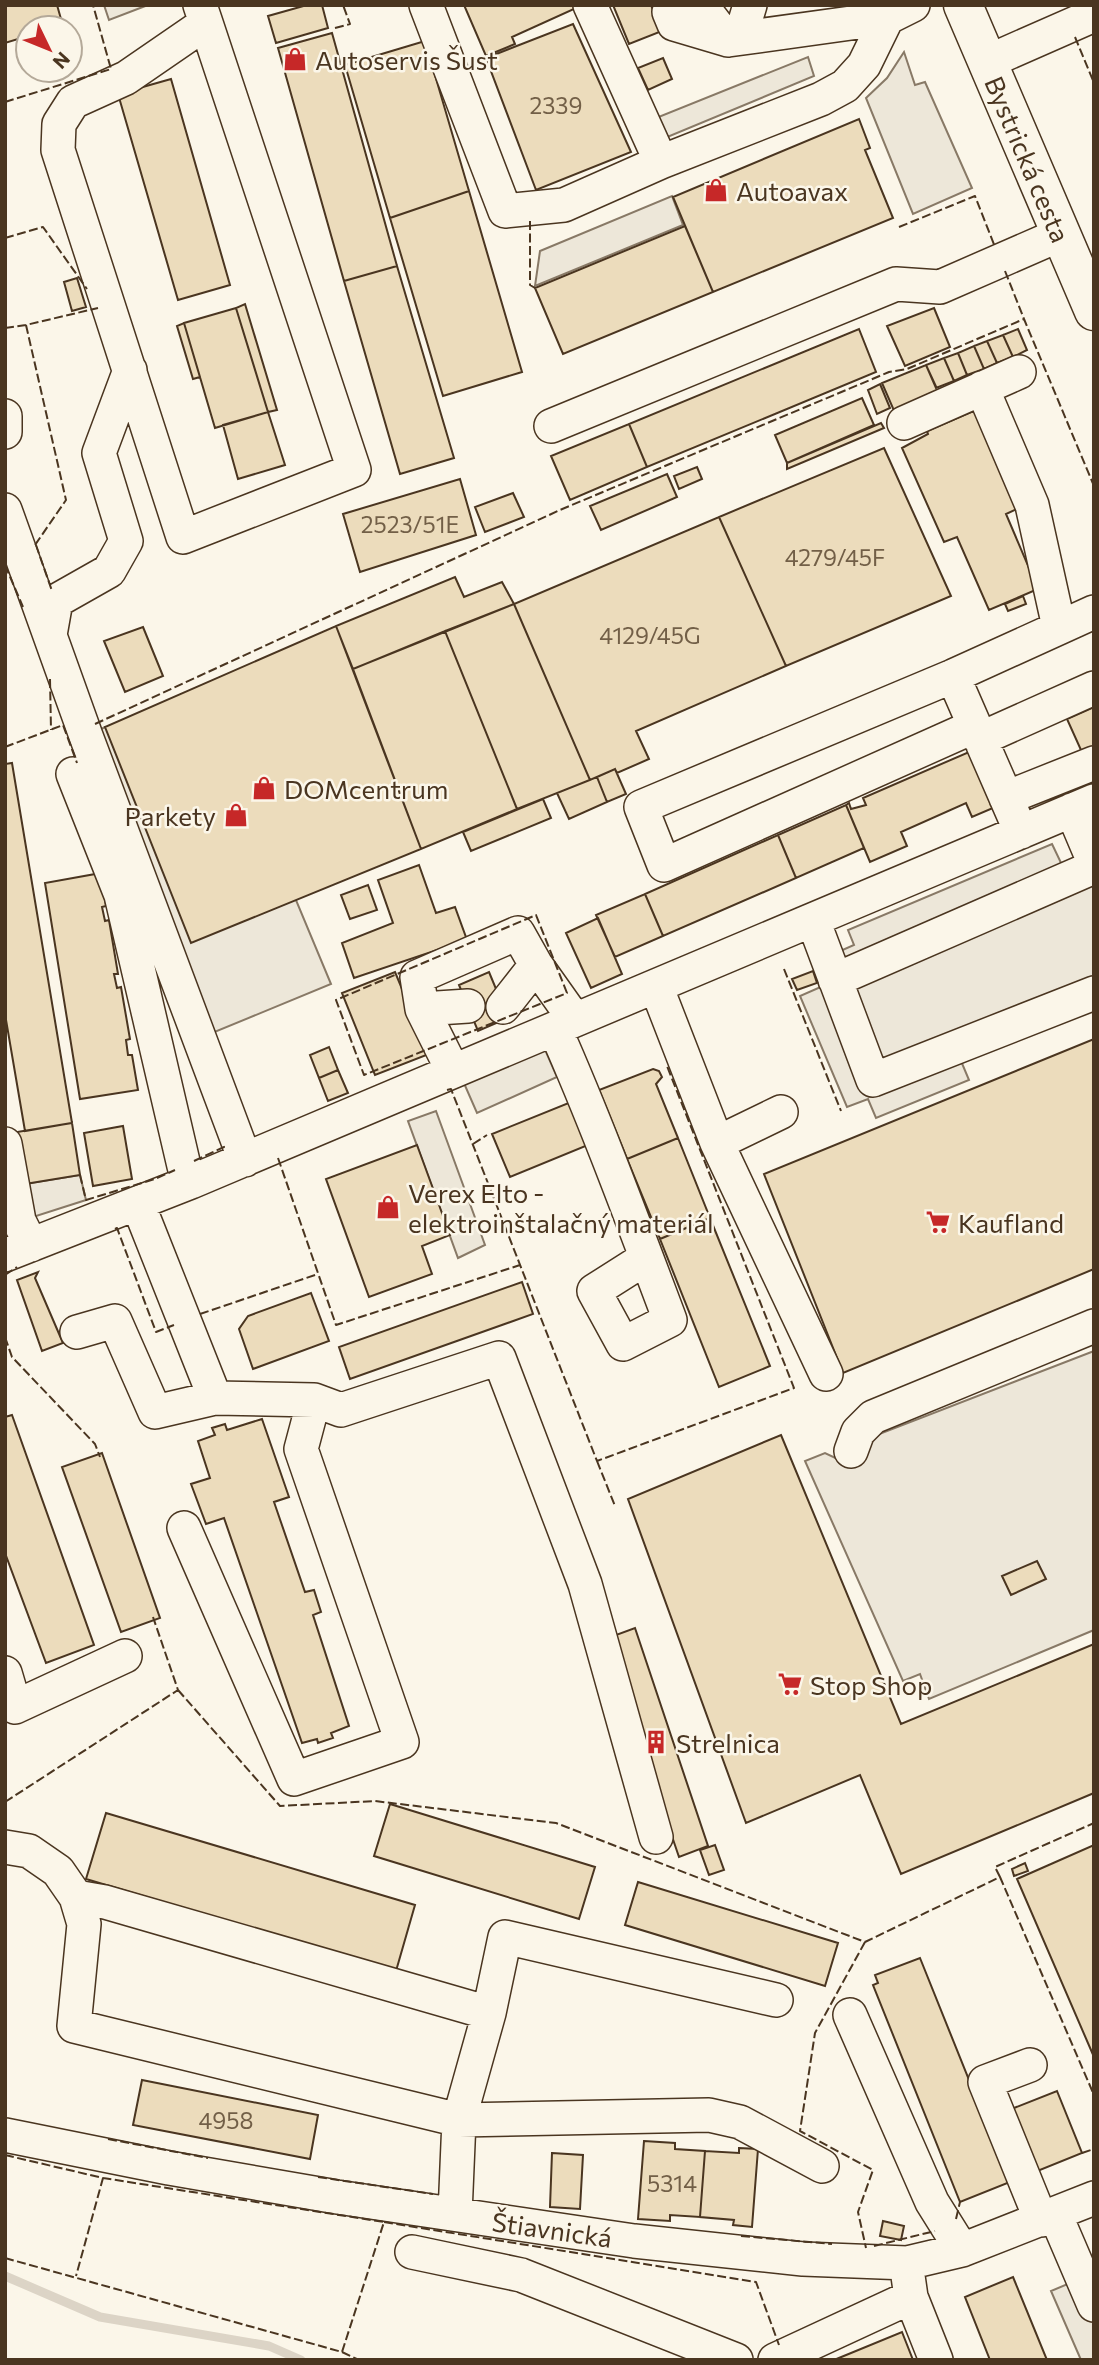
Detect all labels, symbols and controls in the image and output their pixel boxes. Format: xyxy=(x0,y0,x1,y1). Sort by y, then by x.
north arrow xyxy=(14,14,84,84)
place label: Autoservis Šust xyxy=(315,44,498,75)
shop icon: Autoservis Šust xyxy=(281,45,309,73)
text: N xyxy=(49,48,75,74)
street label: Bystrická cesta xyxy=(979,71,1077,247)
house number: 2339 xyxy=(530,91,582,119)
place label: Autoavax xyxy=(736,175,848,206)
shop icon: Autoavax xyxy=(702,176,730,204)
house number: 2523/51E xyxy=(361,510,459,538)
house number: 4279/45F xyxy=(785,543,885,571)
house number: 4129/45G xyxy=(599,621,701,649)
place label: DOMcentrum xyxy=(284,773,448,804)
shop icon: DOMcentrum xyxy=(250,774,278,802)
place label: Parkety xyxy=(125,800,216,831)
shop icon: Parkety xyxy=(222,801,250,829)
place label: Verex Elto - elektroinštalačný materiál xyxy=(408,1177,714,1238)
shop icon: Verex Elto - elektroinštalačný materiál xyxy=(374,1193,402,1221)
place label: Kaufland xyxy=(958,1207,1064,1238)
supermarket icon: Kaufland xyxy=(924,1208,952,1236)
place label: Stop Shop xyxy=(810,1669,932,1700)
supermarket icon: Stop Shop xyxy=(776,1670,804,1698)
place label: Strelnica xyxy=(676,1727,780,1758)
building icon: Strelnica xyxy=(642,1728,670,1756)
house number: 4958 xyxy=(199,2106,253,2134)
house number: 5314 xyxy=(647,2169,697,2197)
street label: Štiavnická xyxy=(490,2205,614,2253)

